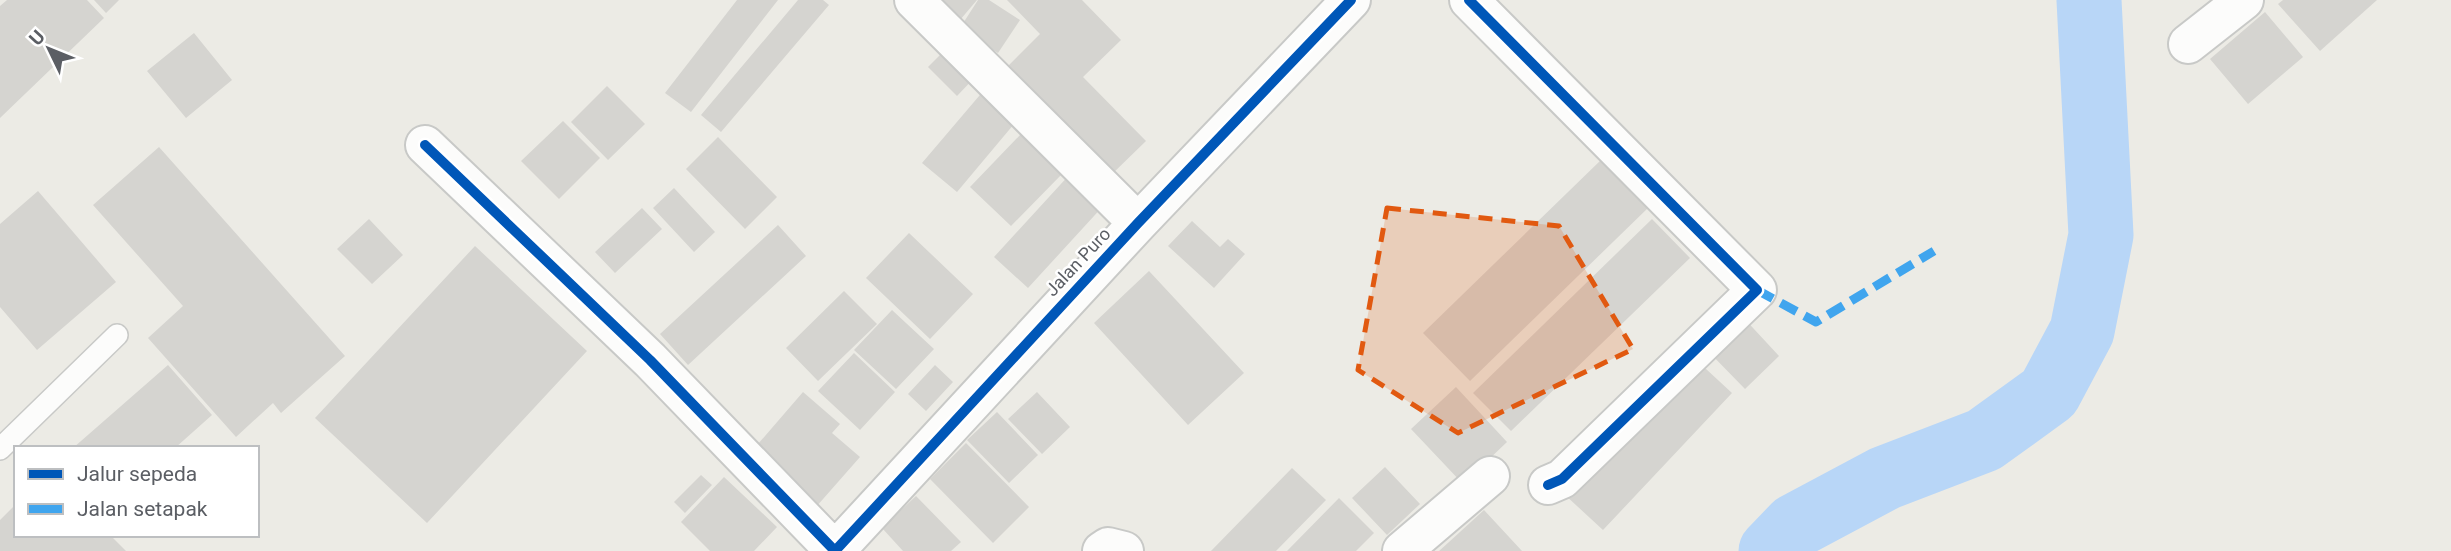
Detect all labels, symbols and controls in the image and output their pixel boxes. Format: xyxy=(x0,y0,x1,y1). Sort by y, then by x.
north arrow xyxy=(14,14,84,84)
text: U xyxy=(24,25,50,50)
street label: Jalan Puro xyxy=(1041,223,1115,300)
legend xyxy=(14,446,259,537)
text: Jalur sepeda xyxy=(77,462,197,486)
text: Jalan setapak xyxy=(77,497,208,521)

